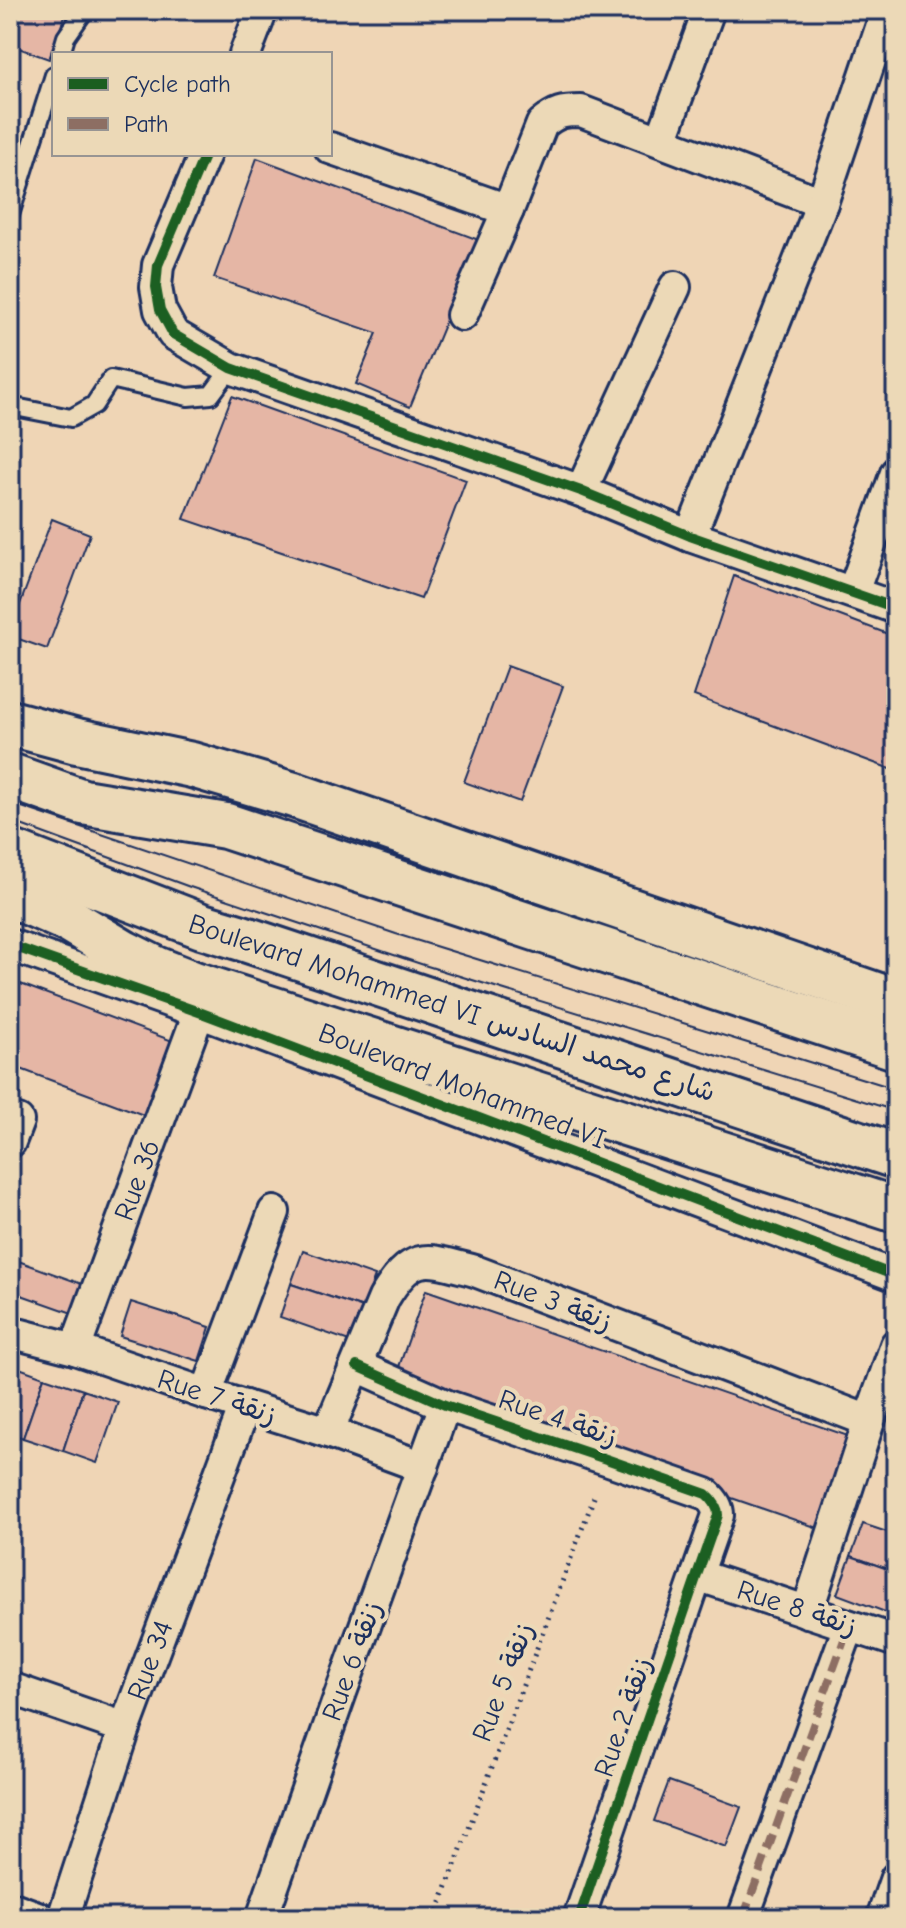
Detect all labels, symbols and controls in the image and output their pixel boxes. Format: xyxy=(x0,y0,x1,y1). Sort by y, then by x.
legend xyxy=(52,52,332,156)
text: Cycle path xyxy=(124,70,231,98)
text: Path xyxy=(124,110,169,138)
street label: Boulevard Mohammed VI شارع محمد السادس xyxy=(184,907,720,1109)
street label: Boulevard Mohammed VI xyxy=(314,1016,610,1156)
street label: Rue 36 xyxy=(108,1135,167,1225)
street label: Rue 3 زنقة xyxy=(489,1264,617,1338)
street label: Rue 7 زنقة xyxy=(154,1363,280,1431)
street label: Rue 4 زنقة xyxy=(495,1383,621,1453)
street label: Rue 8 زنقة xyxy=(733,1574,861,1642)
street label: Rue 6 زنقة xyxy=(316,1597,388,1725)
street label: Rue 34 xyxy=(121,1616,180,1704)
street label: Rue 5 زنقة xyxy=(466,1618,540,1746)
street label: Rue 2 زنقة xyxy=(588,1653,658,1781)

